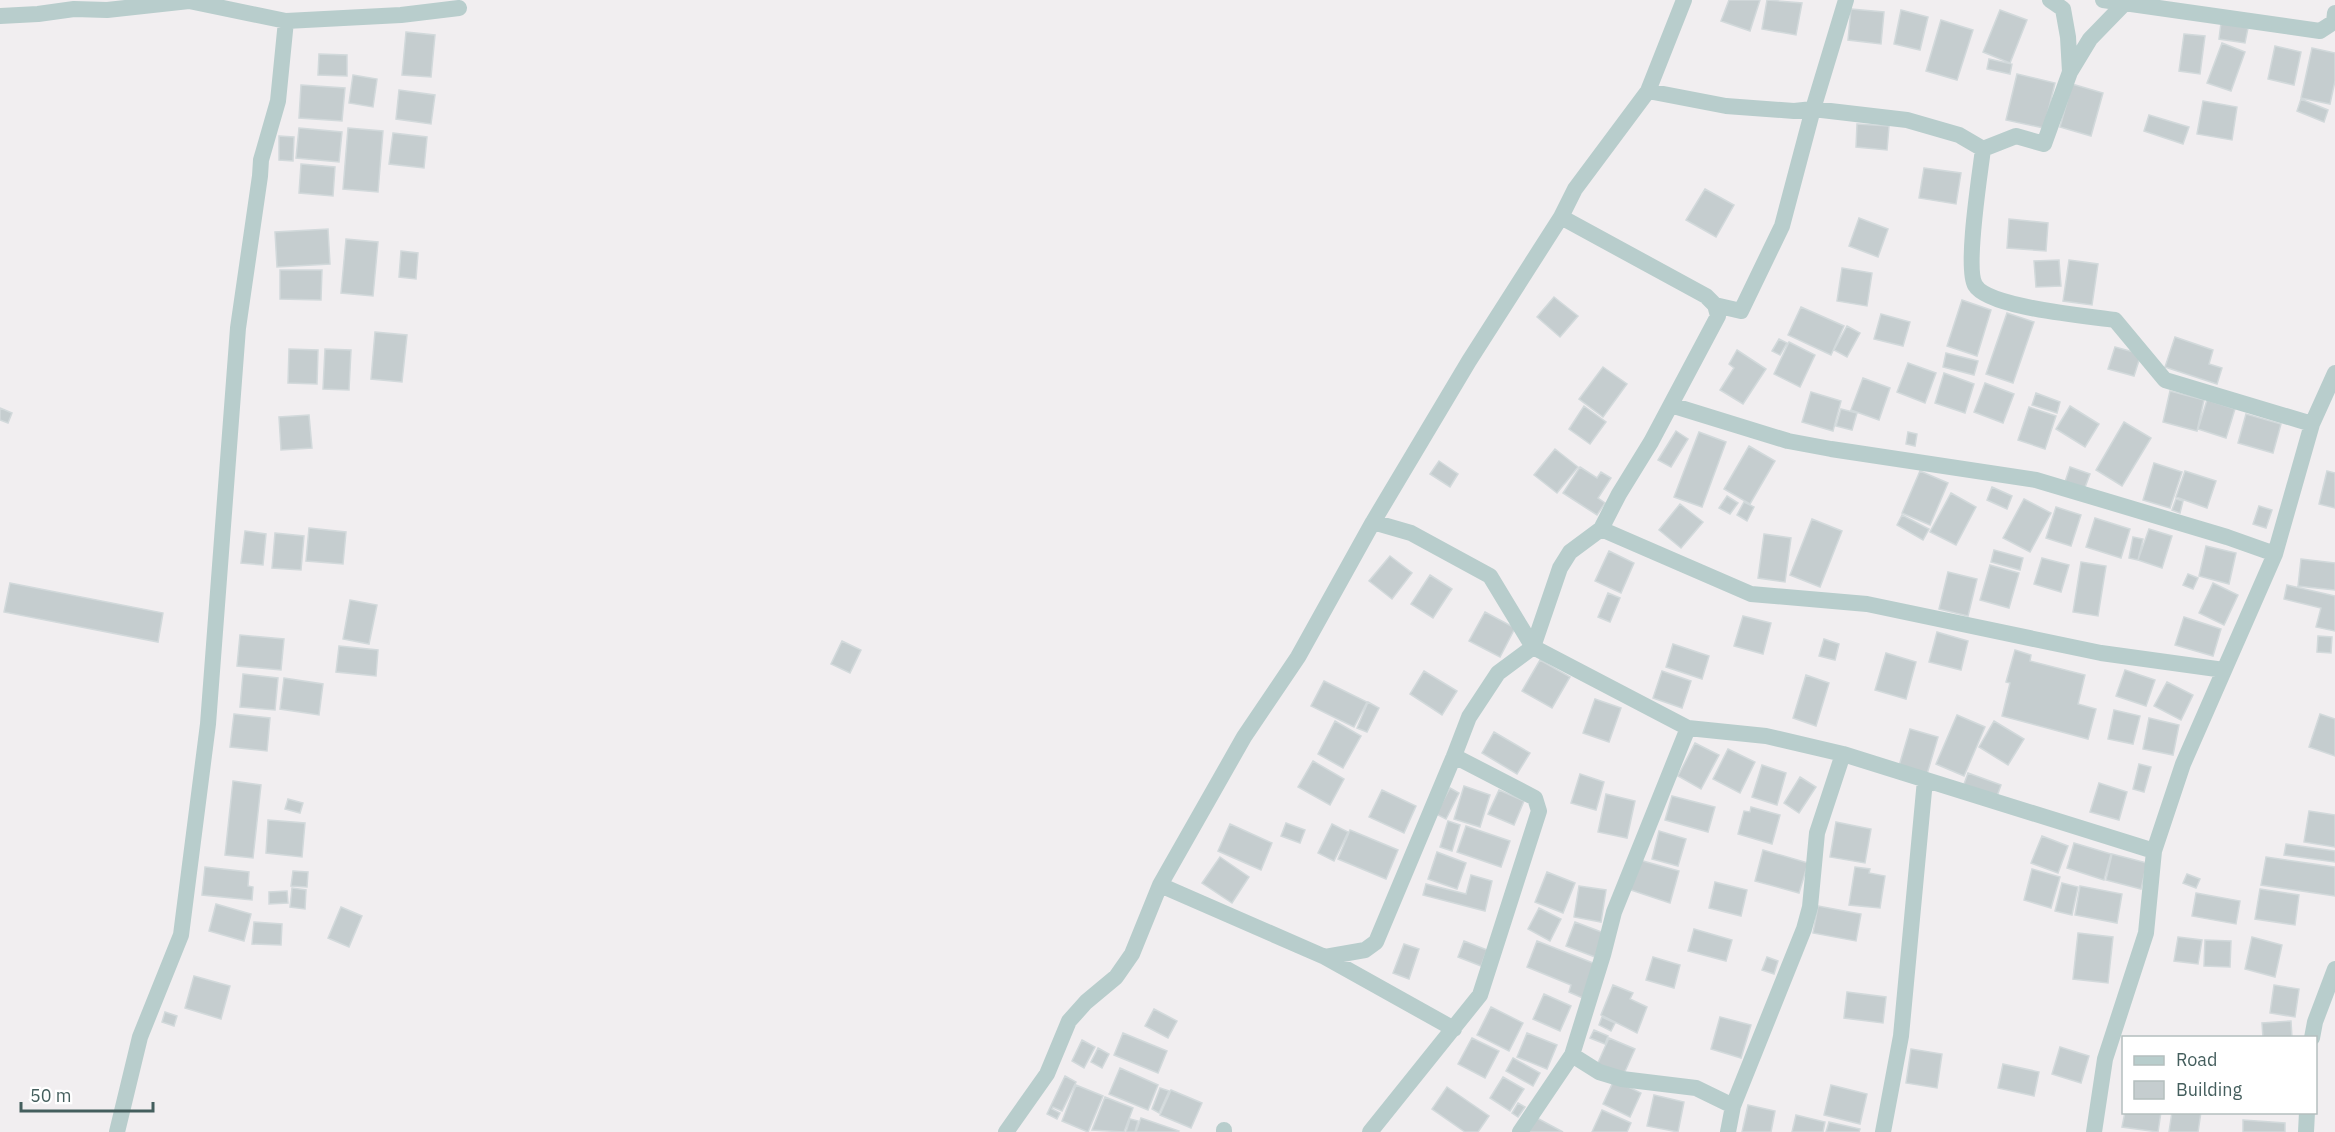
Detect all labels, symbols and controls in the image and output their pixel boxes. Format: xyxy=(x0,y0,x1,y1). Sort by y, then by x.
legend xyxy=(2122,1036,2317,1114)
text: Road xyxy=(2176,1048,2217,1071)
scale bar xyxy=(21,1075,153,1113)
text: Building xyxy=(2176,1078,2243,1101)
text: 50 m xyxy=(30,1084,72,1107)

